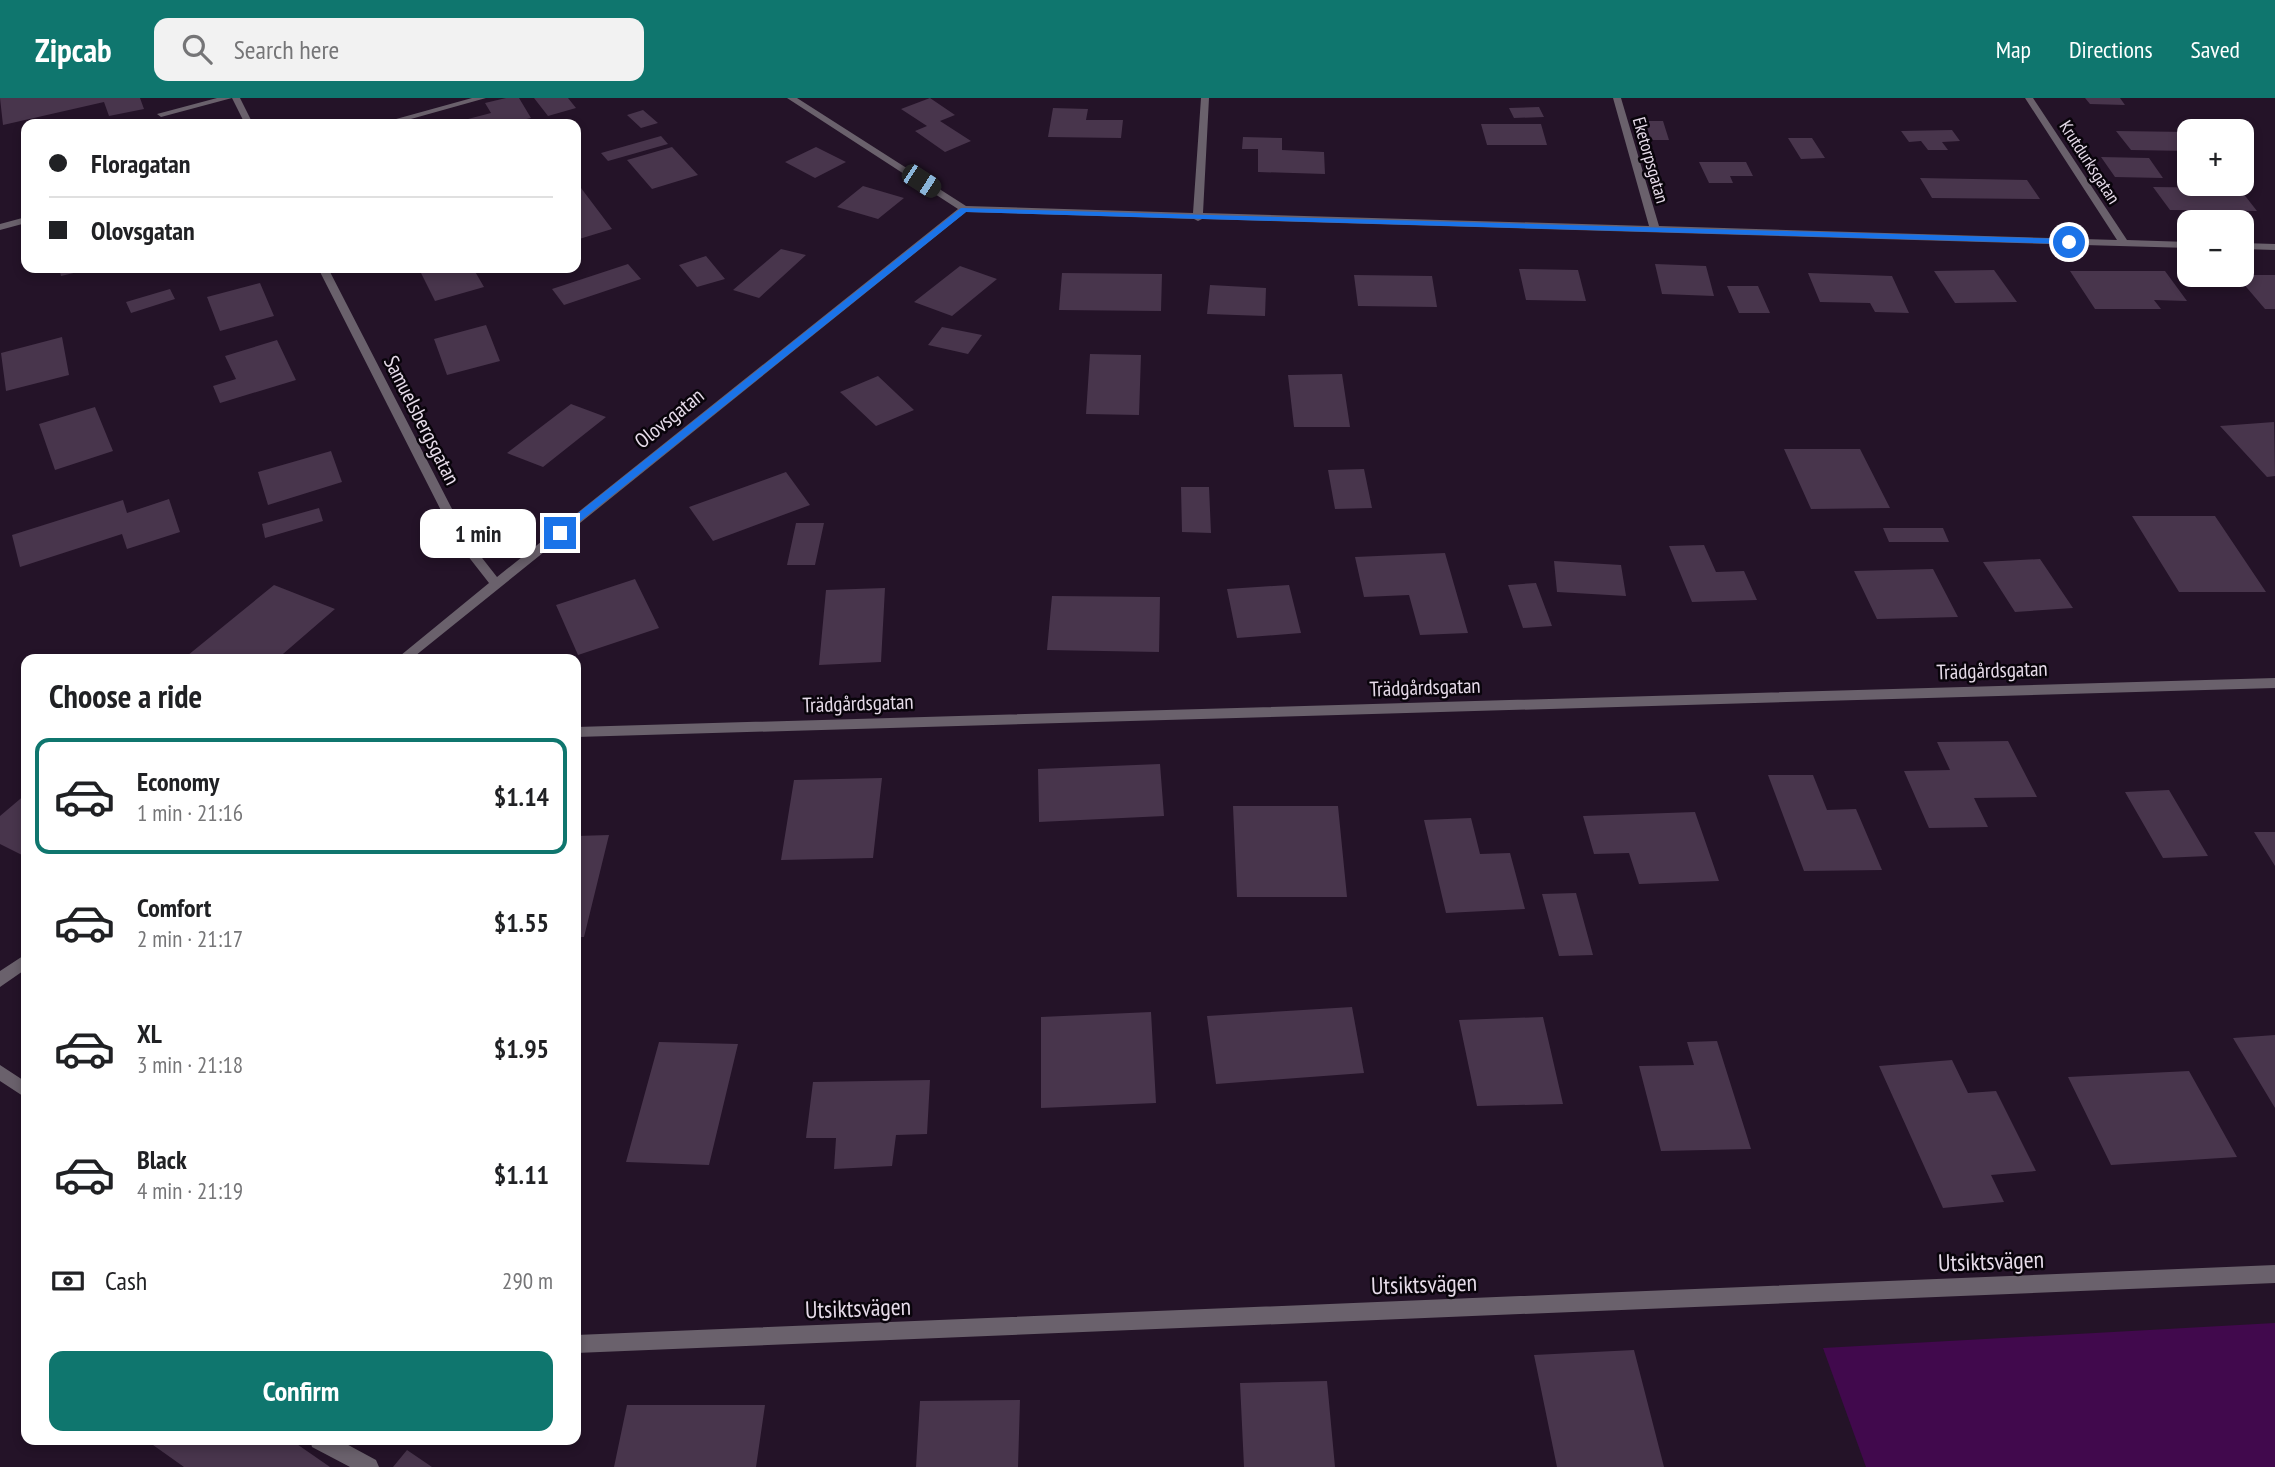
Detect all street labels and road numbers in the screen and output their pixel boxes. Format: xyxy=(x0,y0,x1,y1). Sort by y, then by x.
street label: Eketorpsgatan xyxy=(1628,114,1674,206)
street label: Krutdurksgatan xyxy=(2055,116,2125,208)
street label: Samuelsbergsgatan xyxy=(378,351,466,489)
street label: Olovsgatan xyxy=(629,382,709,454)
street label: Trädgårdsgatan xyxy=(1936,655,2048,685)
street label: Trädgårdsgatan xyxy=(1369,672,1481,702)
street label: Trädgårdsgatan xyxy=(802,688,914,718)
street label: Utsiktsvägen xyxy=(1937,1244,2045,1278)
street label: Utsiktsvägen xyxy=(1370,1267,1478,1301)
street label: Utsiktsvägen xyxy=(804,1291,912,1325)

